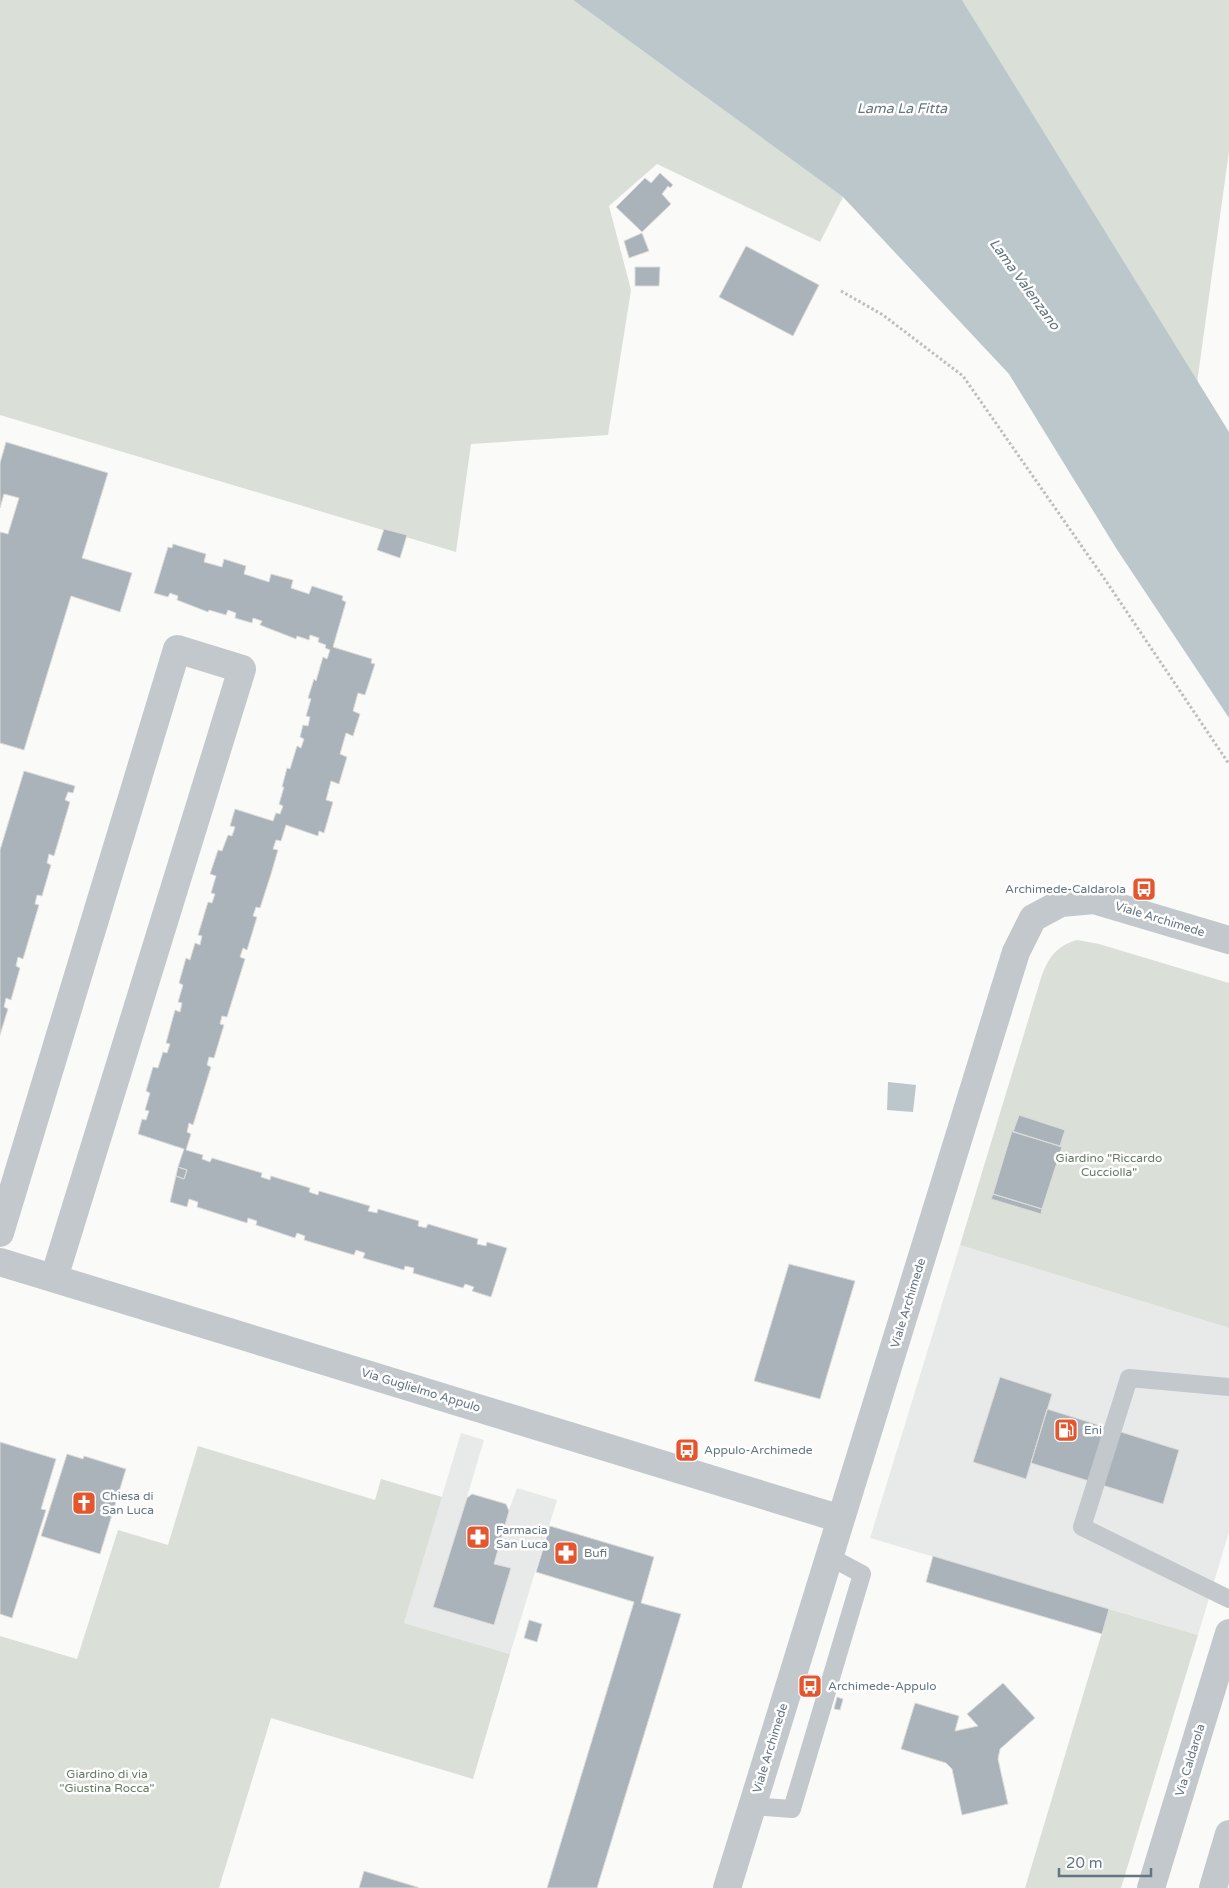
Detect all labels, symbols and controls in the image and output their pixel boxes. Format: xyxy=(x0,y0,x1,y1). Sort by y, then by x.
water label: Lama La Fitta xyxy=(857,100,948,117)
water label: Lama Valenzano xyxy=(986,235,1064,335)
bus stop icon: Archimede-Caldarola xyxy=(1131,876,1157,902)
place label: Archimede-Caldarola xyxy=(1005,882,1126,896)
street label: Viale Archimede xyxy=(1113,899,1207,939)
park label: Giardino "Riccardo Cucciolla" xyxy=(1056,1151,1162,1179)
street label: Viale Archimede xyxy=(888,1256,928,1350)
street label: Via Guglielmo Appulo xyxy=(360,1365,482,1415)
fuel station icon: Eni xyxy=(1053,1417,1079,1443)
place label: Eni xyxy=(1084,1423,1102,1437)
bus stop icon: Appulo-Archimede xyxy=(674,1437,700,1463)
place label: Appulo-Archimede xyxy=(704,1443,813,1457)
place label: Chiesa di San Luca xyxy=(102,1489,154,1517)
church icon: Chiesa di San Luca xyxy=(71,1490,97,1516)
place label: Farmacia San Luca xyxy=(496,1523,548,1551)
pharmacy icon: Farmacia San Luca xyxy=(465,1524,491,1550)
pharmacy icon: Bufi xyxy=(553,1540,579,1566)
place label: Bufi xyxy=(584,1546,607,1560)
bus stop icon: Archimede-Appulo xyxy=(797,1673,823,1699)
place label: Archimede-Appulo xyxy=(828,1679,937,1693)
street label: Viale Archimede xyxy=(750,1701,790,1795)
street label: Via Caldarola xyxy=(1172,1722,1208,1798)
park label: Giardino di via "Giustina Rocca" xyxy=(59,1767,155,1795)
scale bar xyxy=(1059,1846,1152,1878)
text: 20 m xyxy=(1066,1854,1103,1872)

